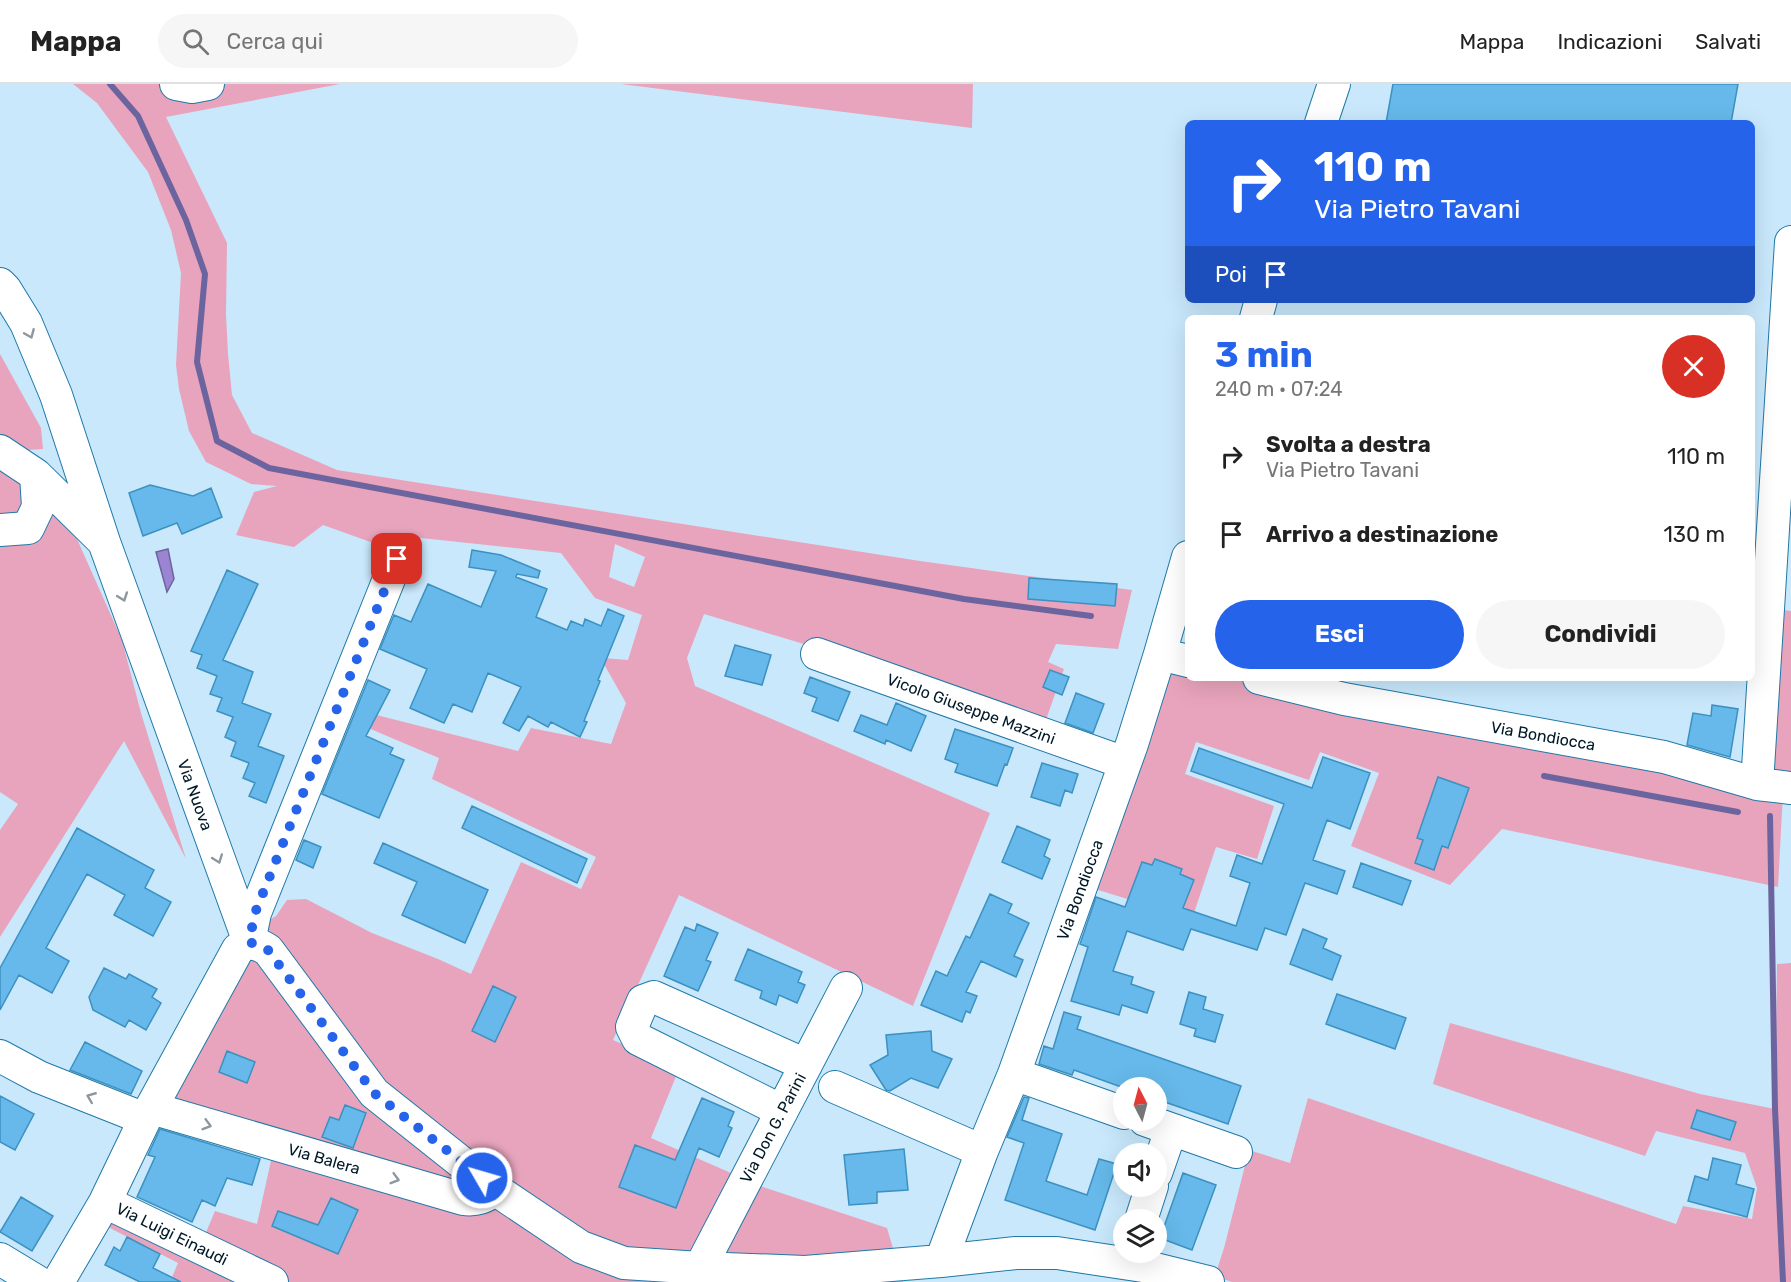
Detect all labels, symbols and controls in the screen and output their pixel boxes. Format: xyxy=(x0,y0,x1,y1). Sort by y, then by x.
search box xyxy=(158,14,578,68)
text: Mappa xyxy=(30,25,122,58)
icon: search xyxy=(179,25,212,58)
text: Cerca qui xyxy=(227,28,323,55)
text: Mappa xyxy=(1459,29,1524,54)
text: Indicazioni xyxy=(1557,29,1662,54)
text: Salvati xyxy=(1695,29,1761,54)
text: 110 m xyxy=(1314,142,1432,192)
icon: right xyxy=(1215,144,1293,222)
text: Via Pietro Tavani xyxy=(1314,193,1521,225)
icon: arrive xyxy=(1259,258,1292,291)
text: Poi xyxy=(1215,261,1247,288)
one-way arrow xyxy=(23,327,35,338)
text: 3 min xyxy=(1215,333,1313,376)
button: close xyxy=(1662,335,1725,398)
text: 240 m · 07:24 xyxy=(1215,377,1343,401)
text: Svolta a destra xyxy=(1266,431,1431,458)
icon: right xyxy=(1215,440,1248,473)
text: 110 m xyxy=(1667,443,1725,470)
text: Via Pietro Tavani xyxy=(1266,458,1419,482)
icon: arrive xyxy=(1215,518,1248,551)
text: Arrivo a destinazione xyxy=(1266,521,1498,548)
text: 130 m xyxy=(1663,521,1725,548)
pin xyxy=(371,533,422,584)
icon: arrive xyxy=(380,542,413,575)
one-way arrow xyxy=(116,591,129,602)
button: Esci xyxy=(1215,600,1464,669)
button: Condividi xyxy=(1476,600,1725,669)
street label: Vicolo Giuseppe Mazzini xyxy=(884,670,1058,748)
street label: Via Bondiocca xyxy=(1489,717,1597,755)
street label: Via Nuova xyxy=(173,757,217,833)
street label: Via Bondiocca xyxy=(1053,837,1107,943)
one-way arrow xyxy=(210,854,223,864)
street label: Via Don G. Parini xyxy=(736,1070,810,1186)
north arrow xyxy=(1113,1077,1167,1131)
map controls xyxy=(1113,1077,1167,1263)
one-way arrow xyxy=(86,1092,97,1104)
one-way arrow xyxy=(201,1118,212,1130)
street label: Via Balera xyxy=(286,1140,362,1178)
button: sound xyxy=(1113,1143,1167,1197)
position arrow xyxy=(450,1146,514,1210)
one-way arrow xyxy=(389,1172,400,1184)
street label: Via Luigi Einaudi xyxy=(113,1199,231,1269)
button: layers xyxy=(1113,1209,1167,1263)

